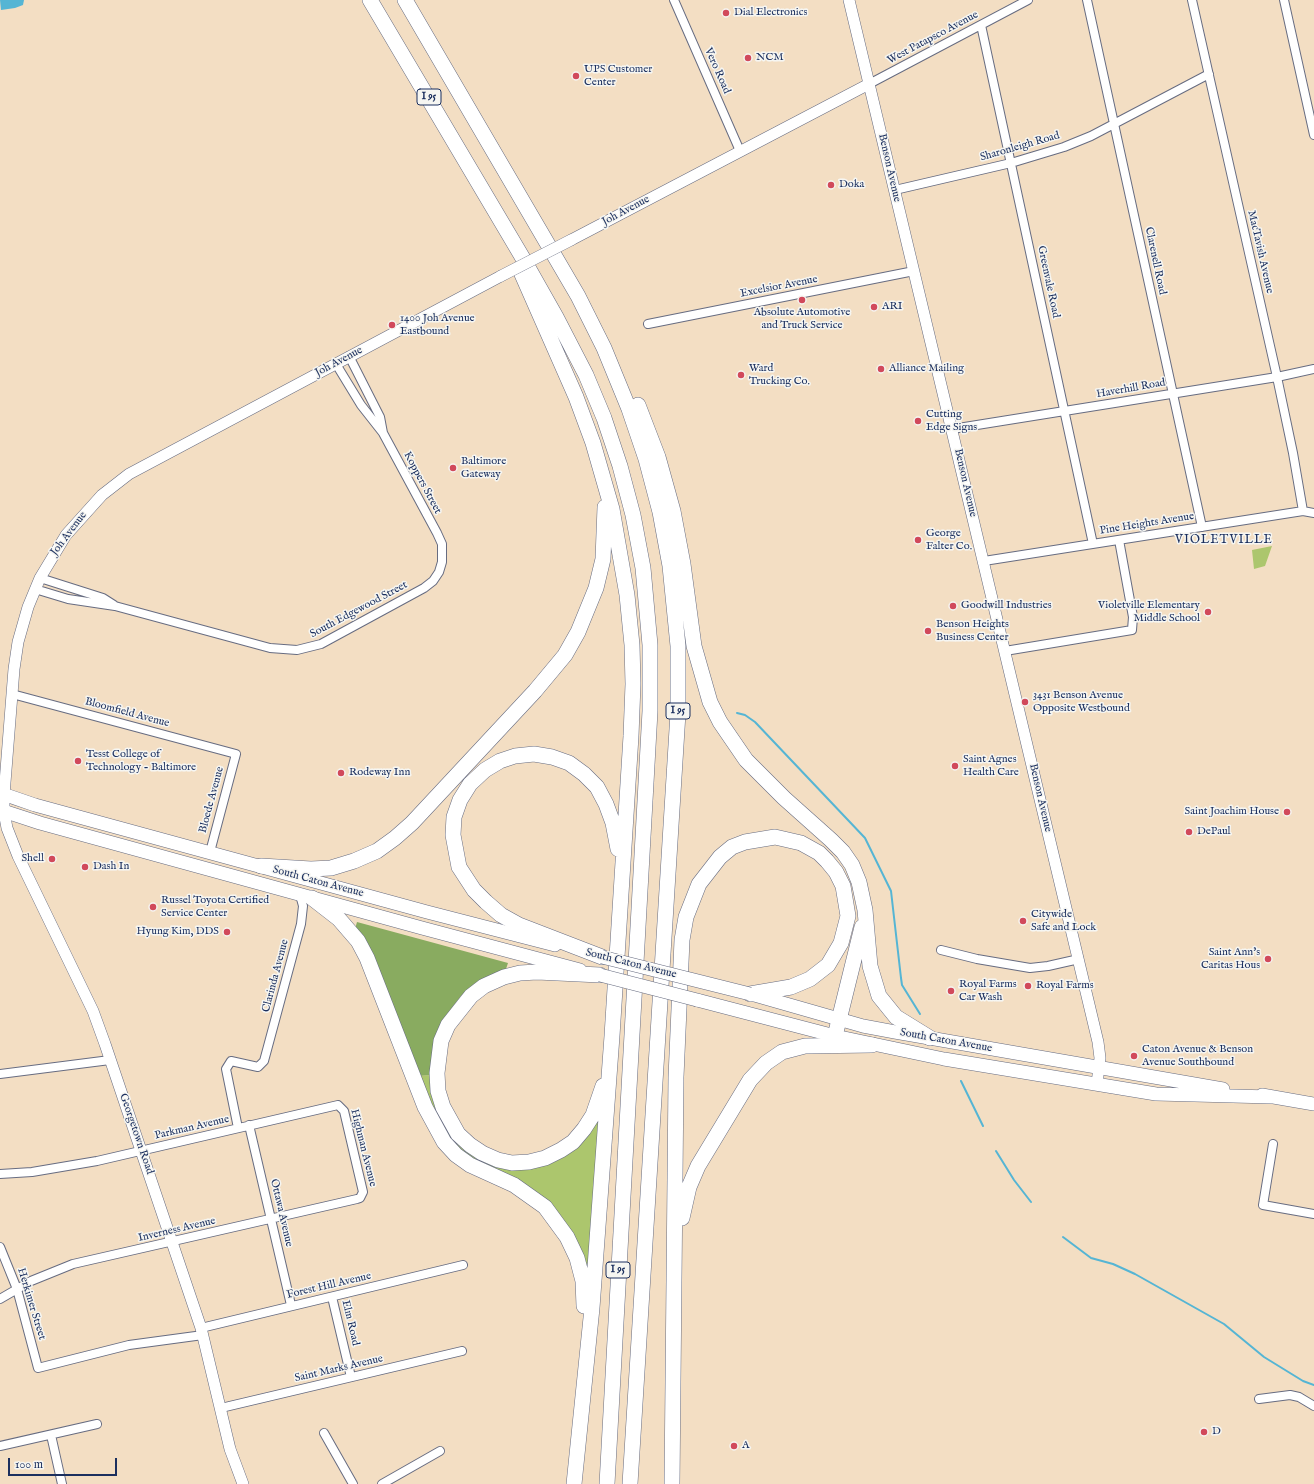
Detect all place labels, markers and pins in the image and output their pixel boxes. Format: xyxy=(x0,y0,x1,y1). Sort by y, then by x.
place label: Dial Electronics xyxy=(734,6,807,20)
marker: Dial Electronics xyxy=(721,8,731,18)
place label: NCM xyxy=(756,51,784,65)
marker: NCM xyxy=(743,53,753,63)
place label: UPS Customer Center xyxy=(584,63,652,89)
marker: UPS Customer Center xyxy=(571,71,581,81)
place label: Doka xyxy=(839,178,864,192)
marker: Doka xyxy=(826,180,836,190)
marker: Absolute Automotive and Truck Service xyxy=(797,295,807,305)
place label: ARI xyxy=(882,300,902,314)
marker: ARI xyxy=(869,302,879,312)
place label: Absolute Automotive and Truck Service xyxy=(754,306,850,332)
place label: 1400 Joh Avenue Eastbound xyxy=(400,312,475,338)
marker: 1400 Joh Avenue Eastbound xyxy=(387,320,397,330)
place label: Ward Trucking Co. xyxy=(749,362,810,388)
place label: Alliance Mailing xyxy=(889,362,964,376)
marker: Alliance Mailing xyxy=(876,364,886,374)
marker: Ward Trucking Co. xyxy=(736,370,746,380)
place label: Cutting Edge Signs xyxy=(926,408,977,434)
marker: Cutting Edge Signs xyxy=(913,416,923,426)
place label: Baltimore Gateway xyxy=(461,455,506,481)
marker: Baltimore Gateway xyxy=(448,463,458,473)
place label: George Falter Co. xyxy=(926,527,972,553)
marker: George Falter Co. xyxy=(913,535,923,545)
place label: Goodwill Industries xyxy=(961,599,1052,613)
place label: Violetville Elementary Middle School xyxy=(1098,599,1200,625)
marker: Goodwill Industries xyxy=(948,601,958,611)
marker: Violetville Elementary Middle School xyxy=(1203,607,1213,617)
place label: Benson Heights Business Center xyxy=(936,618,1009,644)
marker: Benson Heights Business Center xyxy=(923,626,933,636)
place label: 3431 Benson Avenue Opposite Westbound xyxy=(1033,689,1130,715)
marker: 3431 Benson Avenue Opposite Westbound xyxy=(1020,697,1030,707)
place label: Tesst College of Technology - Baltimore xyxy=(86,748,196,774)
place label: Saint Agnes Health Care xyxy=(963,753,1019,779)
marker: Tesst College of Technology - Baltimore xyxy=(73,756,83,766)
marker: Saint Agnes Health Care xyxy=(950,761,960,771)
place label: Rodeway Inn xyxy=(349,766,410,780)
marker: Rodeway Inn xyxy=(336,768,346,778)
place label: Saint Joachim House xyxy=(1185,805,1279,819)
marker: Saint Joachim House xyxy=(1282,807,1292,817)
place label: DePaul xyxy=(1197,825,1231,839)
marker: DePaul xyxy=(1184,827,1194,837)
place label: Shell xyxy=(21,852,44,866)
marker: Shell xyxy=(47,854,57,864)
place label: Dash In xyxy=(93,860,129,874)
marker: Dash In xyxy=(80,862,90,872)
place label: Russel Toyota Certified Service Center xyxy=(161,894,269,920)
marker: Russel Toyota Certified Service Center xyxy=(148,902,158,912)
place label: Citywide Safe and Lock xyxy=(1031,908,1096,934)
marker: Citywide Safe and Lock xyxy=(1018,916,1028,926)
place label: Hyung Kim, DDS xyxy=(137,925,219,939)
marker: Hyung Kim, DDS xyxy=(222,927,232,937)
place label: Saint Ann's Caritas Hous xyxy=(1201,946,1260,972)
marker: Saint Ann's Caritas Hous xyxy=(1263,954,1273,964)
place label: Royal Farms Car Wash xyxy=(959,978,1017,1004)
place label: Royal Farms xyxy=(1036,979,1094,993)
marker: Royal Farms xyxy=(1023,981,1033,991)
marker: Royal Farms Car Wash xyxy=(946,986,956,996)
place label: Caton Avenue & Benson Avenue Southbound xyxy=(1142,1043,1253,1069)
marker: Caton Avenue & Benson Avenue Southbound xyxy=(1129,1051,1139,1061)
place label: D xyxy=(1212,1425,1221,1439)
marker: D xyxy=(1199,1427,1209,1437)
place label: A xyxy=(742,1439,749,1453)
marker: A xyxy=(729,1441,739,1451)

